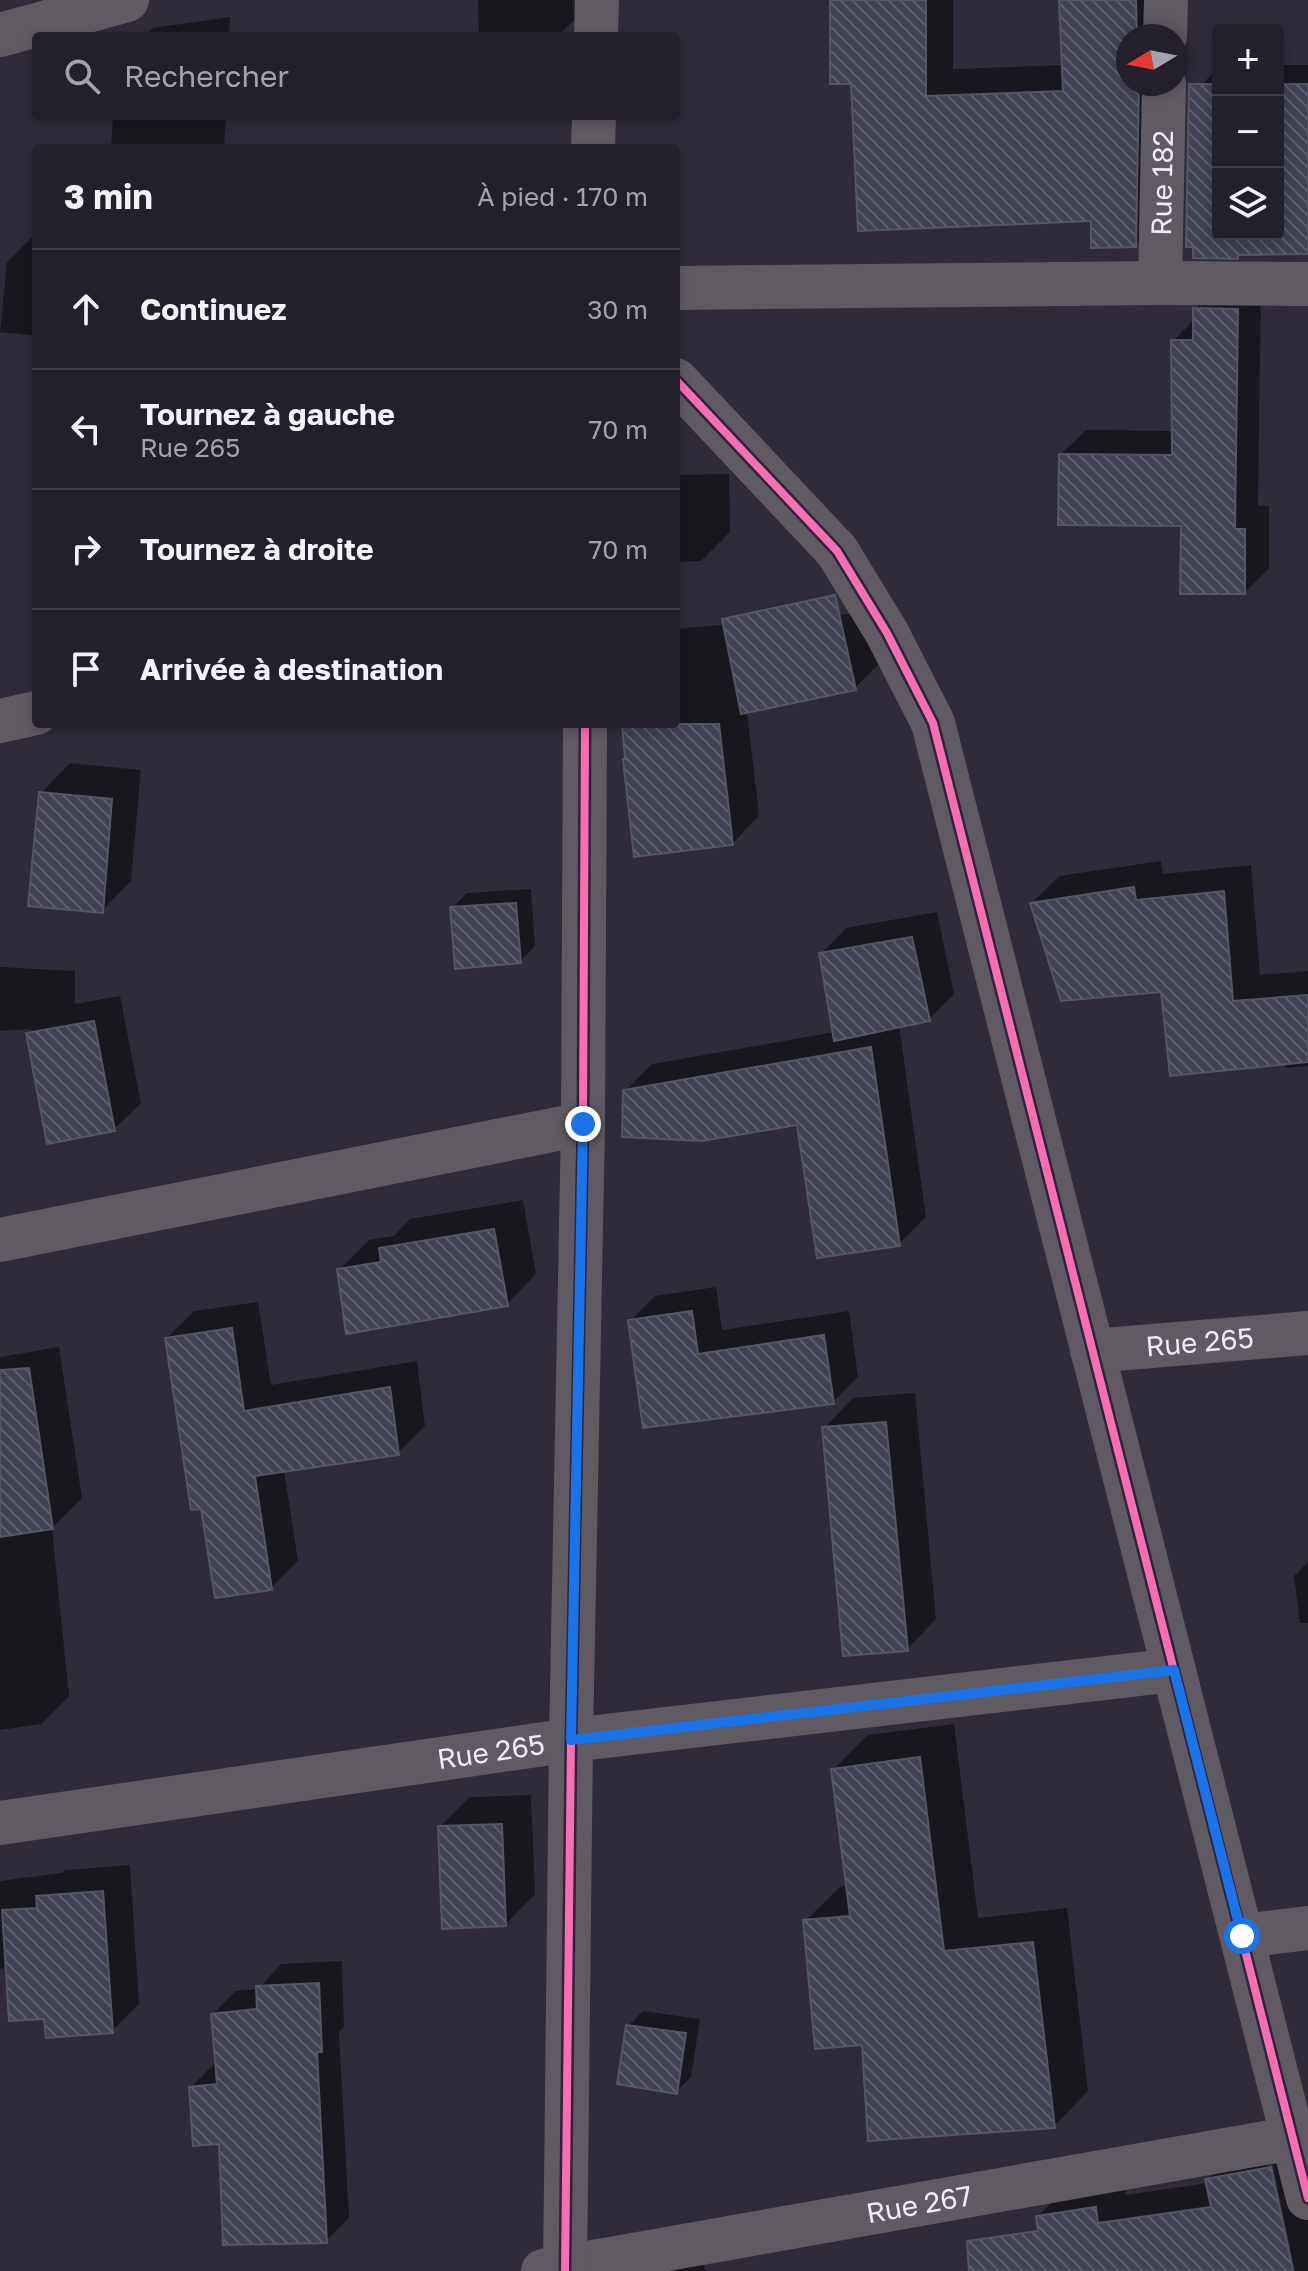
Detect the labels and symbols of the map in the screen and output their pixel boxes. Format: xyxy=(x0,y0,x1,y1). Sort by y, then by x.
north arrow xyxy=(1116,24,1188,96)
street label: Rue 182 xyxy=(1144,130,1179,236)
route end xyxy=(565,1106,601,1142)
street label: Rue 265 xyxy=(1144,1321,1255,1362)
street label: Rue 265 xyxy=(435,1727,547,1775)
route start xyxy=(1224,1918,1260,1954)
street label: Rue 267 xyxy=(864,2178,974,2229)

